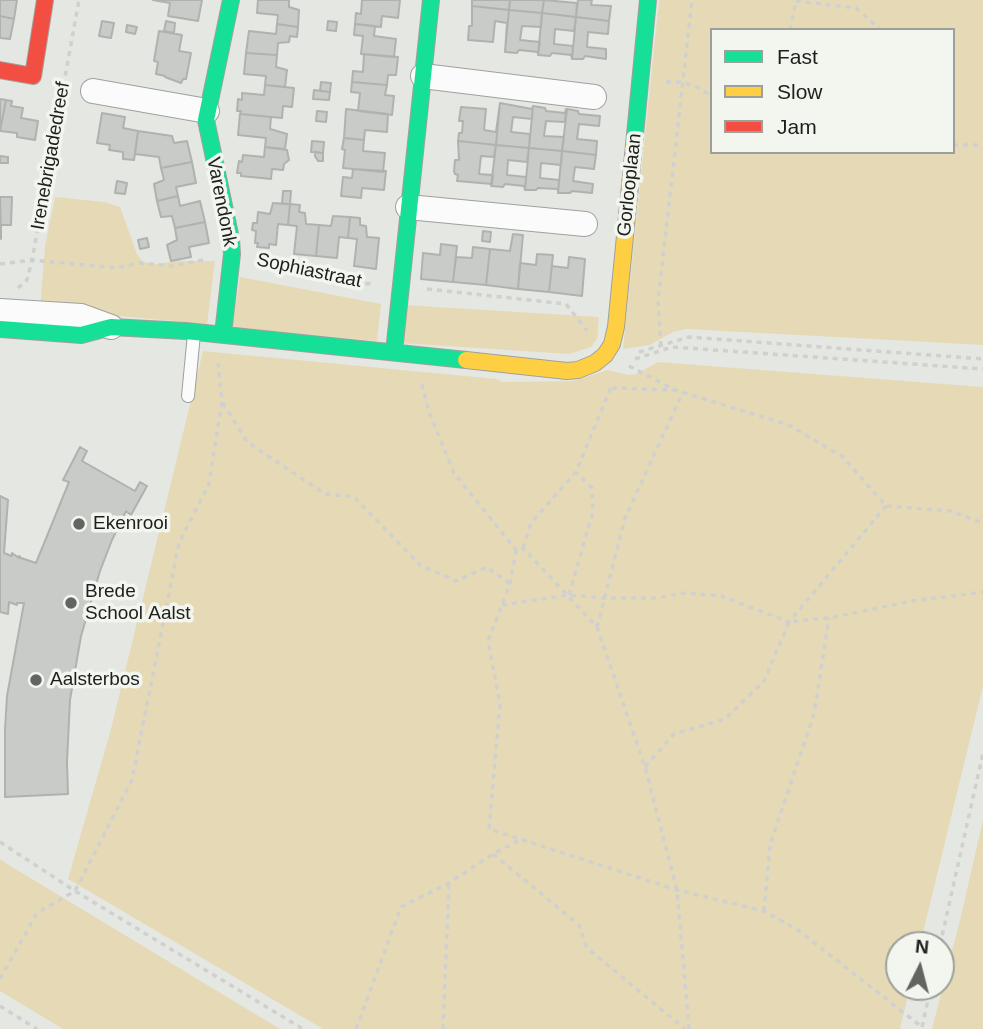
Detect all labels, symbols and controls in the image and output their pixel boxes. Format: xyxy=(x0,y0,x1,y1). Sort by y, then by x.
legend xyxy=(710,28,955,154)
text: Fast xyxy=(777,45,818,68)
street label: Irenebrigadedreef xyxy=(27,80,75,232)
text: Slow xyxy=(777,80,823,103)
text: Jam xyxy=(777,115,817,138)
street label: Gorlooplaan xyxy=(613,132,647,238)
street label: Varendonk xyxy=(201,155,241,249)
street label: Sophiastraat xyxy=(254,249,364,293)
place label: Ekenrooi xyxy=(93,513,168,535)
marker: Ekenrooi xyxy=(71,516,87,532)
place label: Brede School Aalst xyxy=(85,581,191,625)
marker: Brede School Aalst xyxy=(63,595,79,611)
place label: Aalsterbos xyxy=(50,669,140,691)
marker: Aalsterbos xyxy=(28,672,44,688)
north arrow xyxy=(885,931,955,1001)
text: N xyxy=(914,935,930,958)

